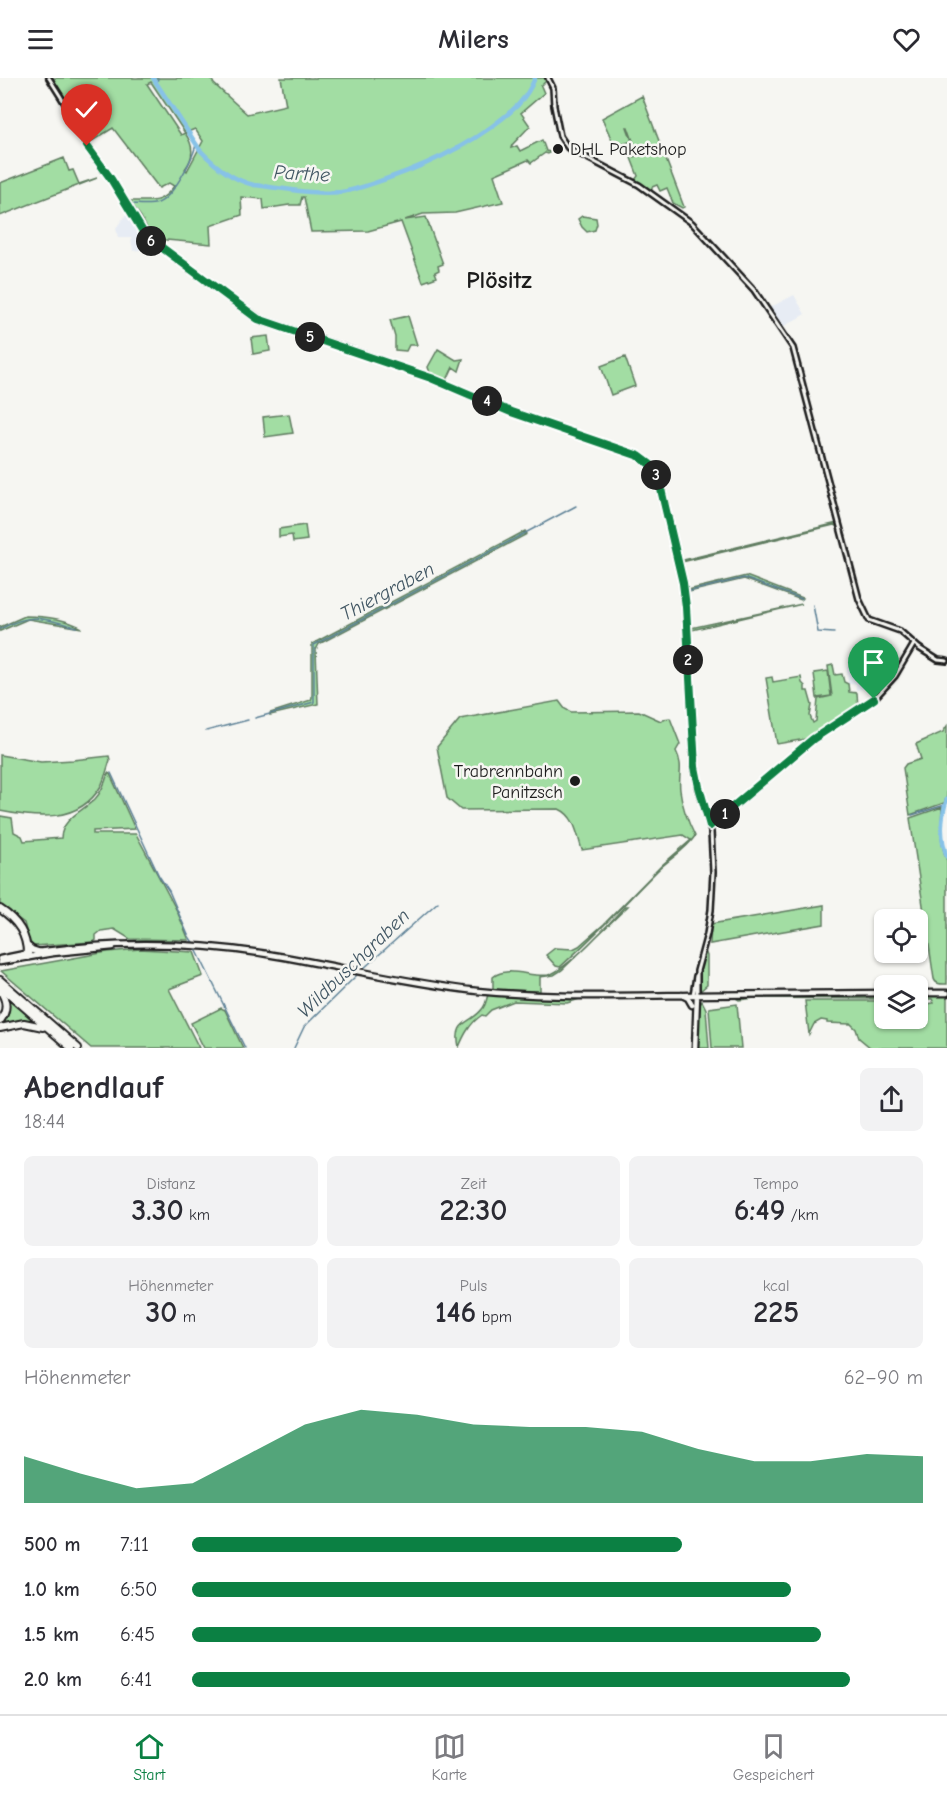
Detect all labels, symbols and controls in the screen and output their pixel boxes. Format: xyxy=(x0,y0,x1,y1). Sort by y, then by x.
icon: menu xyxy=(24,23,57,56)
icon: heart xyxy=(890,23,923,56)
text: Milers xyxy=(438,24,509,55)
pin xyxy=(61,84,112,146)
icon: check xyxy=(70,93,103,126)
place label: DHL Paketshop xyxy=(570,139,687,160)
marker: DHL Paketshop xyxy=(551,142,565,156)
water label: Parthe xyxy=(273,161,331,186)
pin: 6 xyxy=(136,226,166,256)
text: 6 xyxy=(147,232,155,250)
district label: Plösitz xyxy=(466,266,532,294)
pin: 5 xyxy=(295,322,325,352)
text: 5 xyxy=(306,328,314,346)
pin: 4 xyxy=(472,386,502,416)
text: 4 xyxy=(483,392,491,410)
pin: 3 xyxy=(641,460,671,490)
text: 3 xyxy=(652,466,660,484)
water label: Thiergraben xyxy=(336,557,438,626)
pin xyxy=(848,637,899,699)
pin: 2 xyxy=(673,645,703,675)
icon: arrive xyxy=(857,646,890,679)
text: 2 xyxy=(684,651,692,669)
place label: Trabrennbahn Panitzsch xyxy=(454,761,563,803)
marker: Trabrennbahn Panitzsch xyxy=(568,774,582,788)
pin: 1 xyxy=(710,799,740,829)
text: 1 xyxy=(722,805,728,823)
water label: Wildbuschgraben xyxy=(293,904,414,1023)
map controls xyxy=(874,909,928,1029)
button: locate xyxy=(874,909,928,963)
button: layers xyxy=(874,975,928,1029)
text: Abendlauf xyxy=(24,1068,163,1106)
button: share xyxy=(860,1068,923,1131)
text: 18:44 xyxy=(24,1110,65,1133)
text: Distanz xyxy=(147,1175,195,1193)
text: Zeit xyxy=(461,1175,486,1193)
text: Tempo xyxy=(754,1175,799,1193)
text: 3.30 xyxy=(132,1193,184,1228)
text: 22:30 xyxy=(439,1193,508,1228)
text: 6:49 xyxy=(734,1193,785,1228)
text: km xyxy=(184,1206,210,1224)
text: /km xyxy=(785,1206,819,1224)
text: Höhenmeter xyxy=(128,1277,213,1295)
text: Puls xyxy=(460,1277,487,1295)
text: kcal xyxy=(763,1277,790,1295)
text: 30 xyxy=(146,1295,178,1330)
text: 146 xyxy=(435,1295,476,1330)
text: 225 xyxy=(753,1295,799,1330)
text: m xyxy=(178,1308,196,1326)
text: bpm xyxy=(476,1308,512,1326)
text: Höhenmeter xyxy=(24,1366,131,1389)
text: 62–90 m xyxy=(844,1366,923,1389)
text: 500 m xyxy=(24,1533,81,1556)
text: 7:11 xyxy=(120,1533,149,1556)
text: 1.0 km xyxy=(24,1578,80,1601)
text: 6:50 xyxy=(120,1578,157,1601)
text: 1.5 km xyxy=(24,1623,79,1646)
text: 6:45 xyxy=(120,1623,155,1646)
text: 2.0 km xyxy=(24,1668,82,1691)
text: 6:41 xyxy=(120,1668,152,1691)
tab: Start xyxy=(133,1730,166,1784)
tab: Karte xyxy=(431,1730,467,1784)
tab: Gespeichert xyxy=(733,1730,814,1784)

